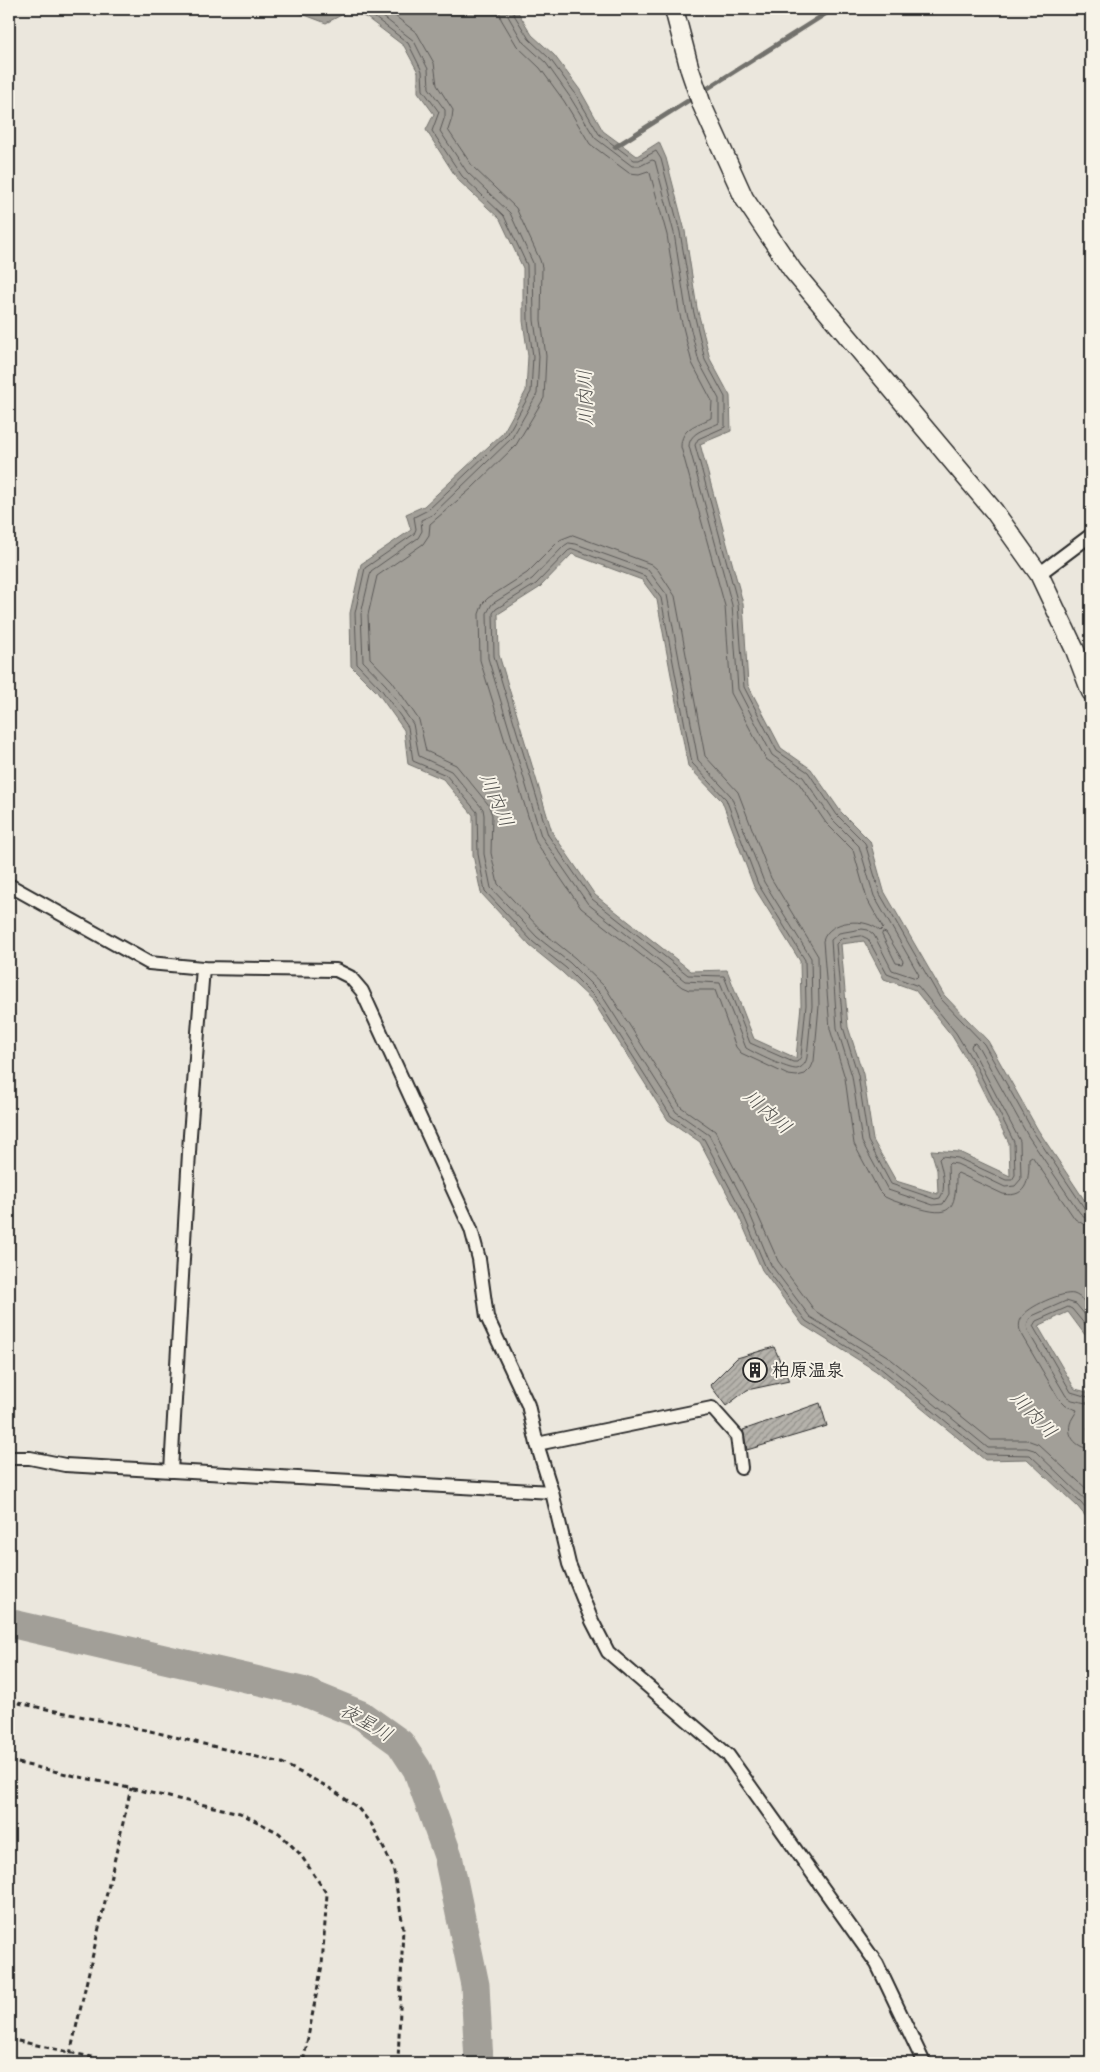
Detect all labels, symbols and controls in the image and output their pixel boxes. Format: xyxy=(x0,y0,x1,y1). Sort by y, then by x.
water label: 川内川 xyxy=(572,369,600,427)
water label: 川内川 xyxy=(472,768,520,832)
water label: 川内川 xyxy=(737,1083,797,1141)
building icon: 柏原温泉 xyxy=(742,1357,768,1383)
place label: 柏原温泉 xyxy=(772,1358,844,1383)
water label: 川内川 xyxy=(1003,1385,1063,1445)
water label: 夜星川 xyxy=(335,1697,397,1749)

